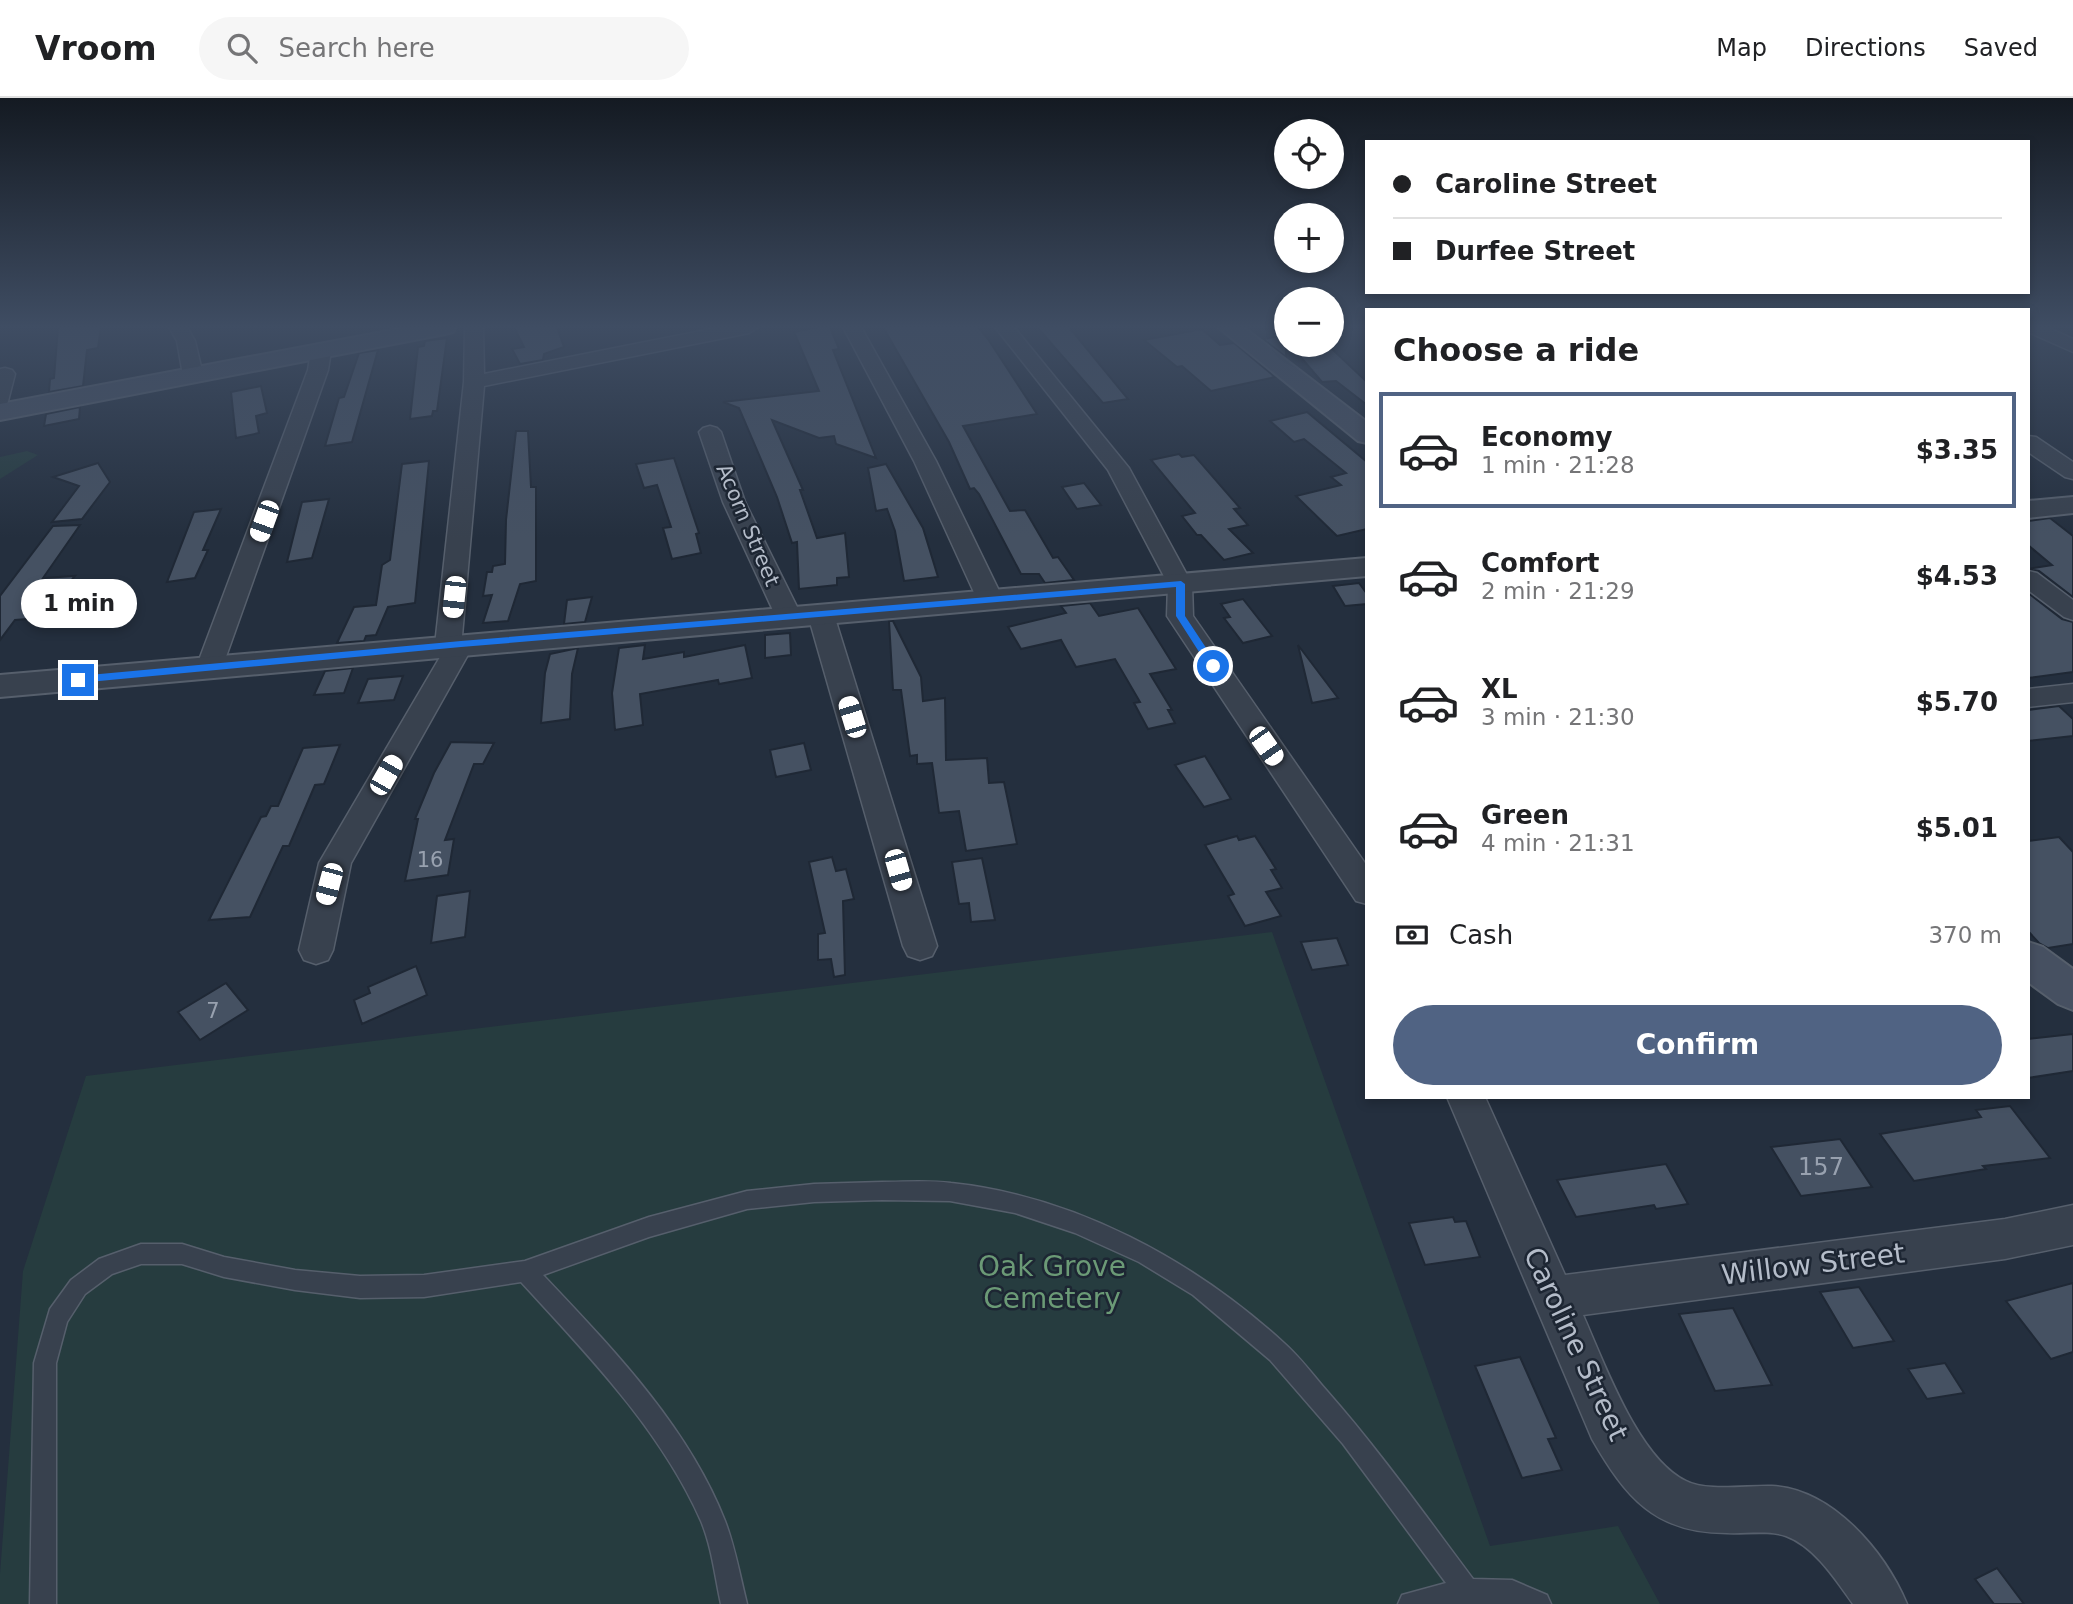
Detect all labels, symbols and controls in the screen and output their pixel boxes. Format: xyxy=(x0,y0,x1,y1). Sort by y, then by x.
search box xyxy=(199,17,689,80)
text: Vroom xyxy=(35,29,157,68)
icon: search xyxy=(223,29,261,67)
text: Search here xyxy=(279,33,435,63)
text: Map xyxy=(1716,34,1767,62)
text: Directions xyxy=(1805,34,1926,62)
text: Saved xyxy=(1964,34,2038,62)
map controls xyxy=(1274,119,1344,357)
button: locate xyxy=(1274,119,1344,189)
text: Caroline Street xyxy=(1435,169,1657,199)
button: + xyxy=(1274,203,1344,273)
text: Durfee Street xyxy=(1435,236,1635,266)
button: − xyxy=(1274,287,1344,357)
text: Choose a ride xyxy=(1393,331,1639,369)
icon: car xyxy=(1397,419,1460,482)
text: Economy xyxy=(1481,422,1612,452)
text: $3.35 xyxy=(1916,435,1998,465)
text: 1 min · 21:28 xyxy=(1481,452,1635,478)
street label: Acorn Street xyxy=(711,460,785,590)
car xyxy=(247,498,282,544)
icon: car xyxy=(1397,545,1460,608)
text: Comfort xyxy=(1481,548,1599,578)
text: $4.53 xyxy=(1916,561,1998,591)
car xyxy=(442,575,467,619)
callout: 1 min xyxy=(20,578,136,628)
text: 2 min · 21:29 xyxy=(1481,578,1635,604)
text: 1 min xyxy=(43,590,115,616)
route start xyxy=(1197,650,1229,682)
route end xyxy=(62,664,94,696)
icon: car xyxy=(1397,671,1460,734)
text: XL xyxy=(1481,674,1518,704)
text: $5.70 xyxy=(1916,687,1998,717)
car xyxy=(836,694,869,740)
text: 3 min · 21:30 xyxy=(1481,704,1635,730)
car xyxy=(1246,723,1287,769)
car xyxy=(367,752,406,798)
icon: car xyxy=(1397,797,1460,860)
text: Green xyxy=(1481,800,1569,830)
text: $5.01 xyxy=(1916,813,1998,843)
text: 4 min · 21:31 xyxy=(1481,830,1635,856)
car xyxy=(883,847,914,893)
house number: 16 xyxy=(417,848,443,872)
car xyxy=(314,861,345,907)
icon: cash xyxy=(1393,916,1431,954)
text: Cash xyxy=(1449,920,1513,950)
text: 370 m xyxy=(1928,922,2002,948)
house number: 7 xyxy=(206,999,220,1023)
button: Confirm xyxy=(1393,1005,2002,1085)
house number: 157 xyxy=(1798,1153,1844,1181)
street label: Willow Street xyxy=(1719,1236,1907,1292)
street label: Caroline Street xyxy=(1517,1242,1635,1446)
park label: Oak Grove Cemetery xyxy=(978,1250,1126,1315)

